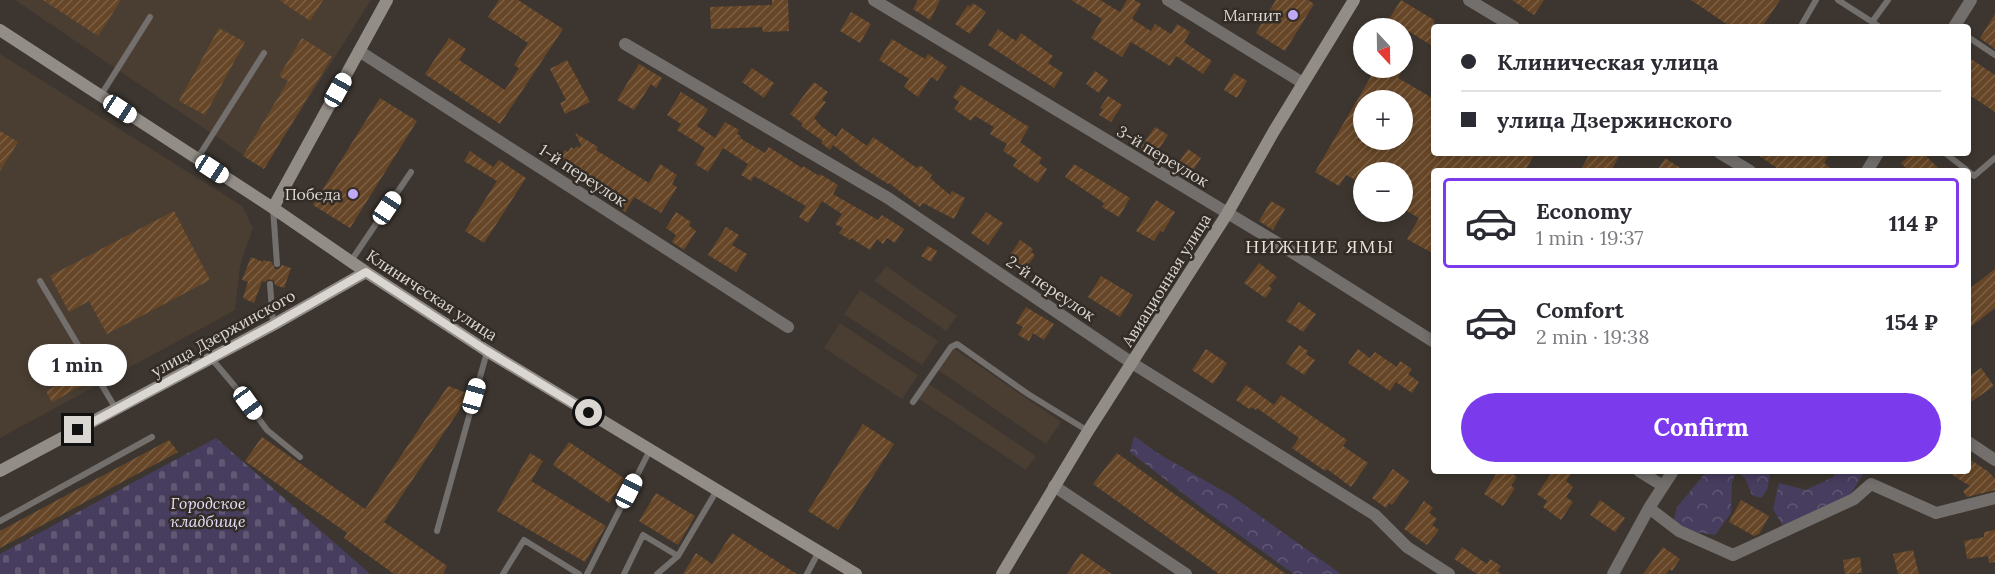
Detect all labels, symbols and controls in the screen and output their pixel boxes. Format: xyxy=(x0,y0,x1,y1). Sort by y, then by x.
place label: Магнит xyxy=(1223,5,1281,25)
marker: Магнит xyxy=(1286,8,1300,22)
north arrow xyxy=(1353,18,1413,78)
map controls xyxy=(1353,18,1413,222)
text: Клиническая улица xyxy=(1497,48,1719,76)
car xyxy=(321,70,355,110)
button: + xyxy=(1353,90,1413,150)
car xyxy=(100,92,140,126)
text: улица Дзержинского xyxy=(1497,106,1732,134)
street label: 3-й переулок xyxy=(1113,121,1213,191)
street label: 1-й переулок xyxy=(536,139,631,211)
car xyxy=(192,152,232,186)
button: − xyxy=(1353,162,1413,222)
place label: Победа xyxy=(285,184,341,204)
marker: Победа xyxy=(346,187,360,201)
car xyxy=(369,188,405,228)
icon: car xyxy=(1464,196,1518,250)
text: Economy xyxy=(1536,197,1632,225)
text: 114 ₽ xyxy=(1889,209,1938,237)
street label: Авиационная улица xyxy=(1116,210,1215,351)
text: 1 min · 19:37 xyxy=(1536,225,1643,250)
district label: НИЖНИЕ ЯМЫ xyxy=(1245,235,1395,258)
street label: Клиническая улица xyxy=(363,245,501,345)
street label: 2-й переулок xyxy=(1003,251,1100,325)
street label: улица Дзержинского xyxy=(147,285,299,381)
icon: car xyxy=(1464,295,1518,349)
text: Comfort xyxy=(1536,296,1624,324)
text: 154 ₽ xyxy=(1886,308,1938,336)
text: 2 min · 19:38 xyxy=(1536,324,1649,349)
callout: 1 min xyxy=(28,343,128,385)
text: 1 min xyxy=(52,352,103,377)
car xyxy=(460,376,488,416)
car xyxy=(230,383,266,423)
button: Confirm xyxy=(1461,393,1941,462)
route start xyxy=(575,399,602,426)
route end xyxy=(64,416,91,443)
car xyxy=(613,471,645,511)
park label: Городское кладбище xyxy=(170,493,246,531)

